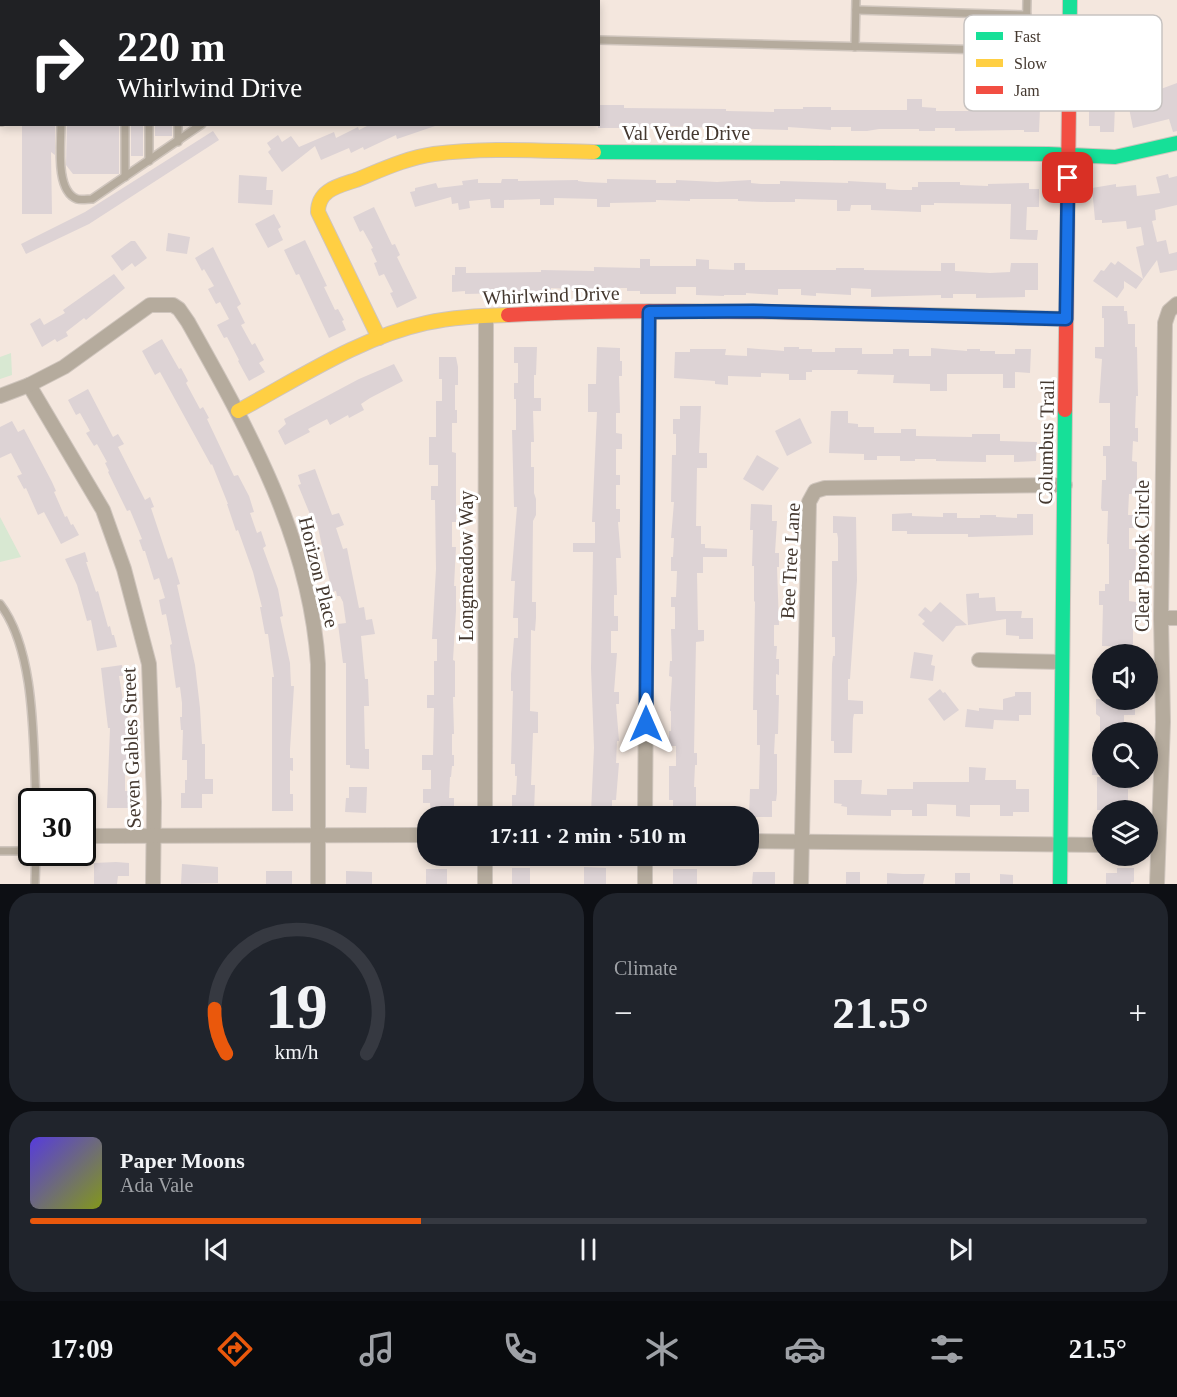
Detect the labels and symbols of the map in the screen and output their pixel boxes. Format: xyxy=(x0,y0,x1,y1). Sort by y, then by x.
legend xyxy=(964,15,1162,111)
text: Fast xyxy=(1014,28,1041,45)
text: Slow xyxy=(1014,55,1047,72)
text: Jam xyxy=(1014,82,1040,99)
street label: Val Verde Drive xyxy=(622,122,750,144)
pin xyxy=(1042,152,1093,203)
street label: Whirlwind Drive xyxy=(482,282,620,308)
street label: Columbus Trail xyxy=(1034,379,1058,505)
street label: Clear Brook Circle xyxy=(1131,480,1153,632)
street label: Longmeadow Way xyxy=(455,491,478,641)
street label: Bee Tree Lane xyxy=(776,502,804,620)
street label: Horizon Place xyxy=(295,514,343,630)
street label: Seven Gables Street xyxy=(117,667,145,829)
position arrow xyxy=(614,692,678,756)
speed limit sign: 30 xyxy=(18,788,96,866)

